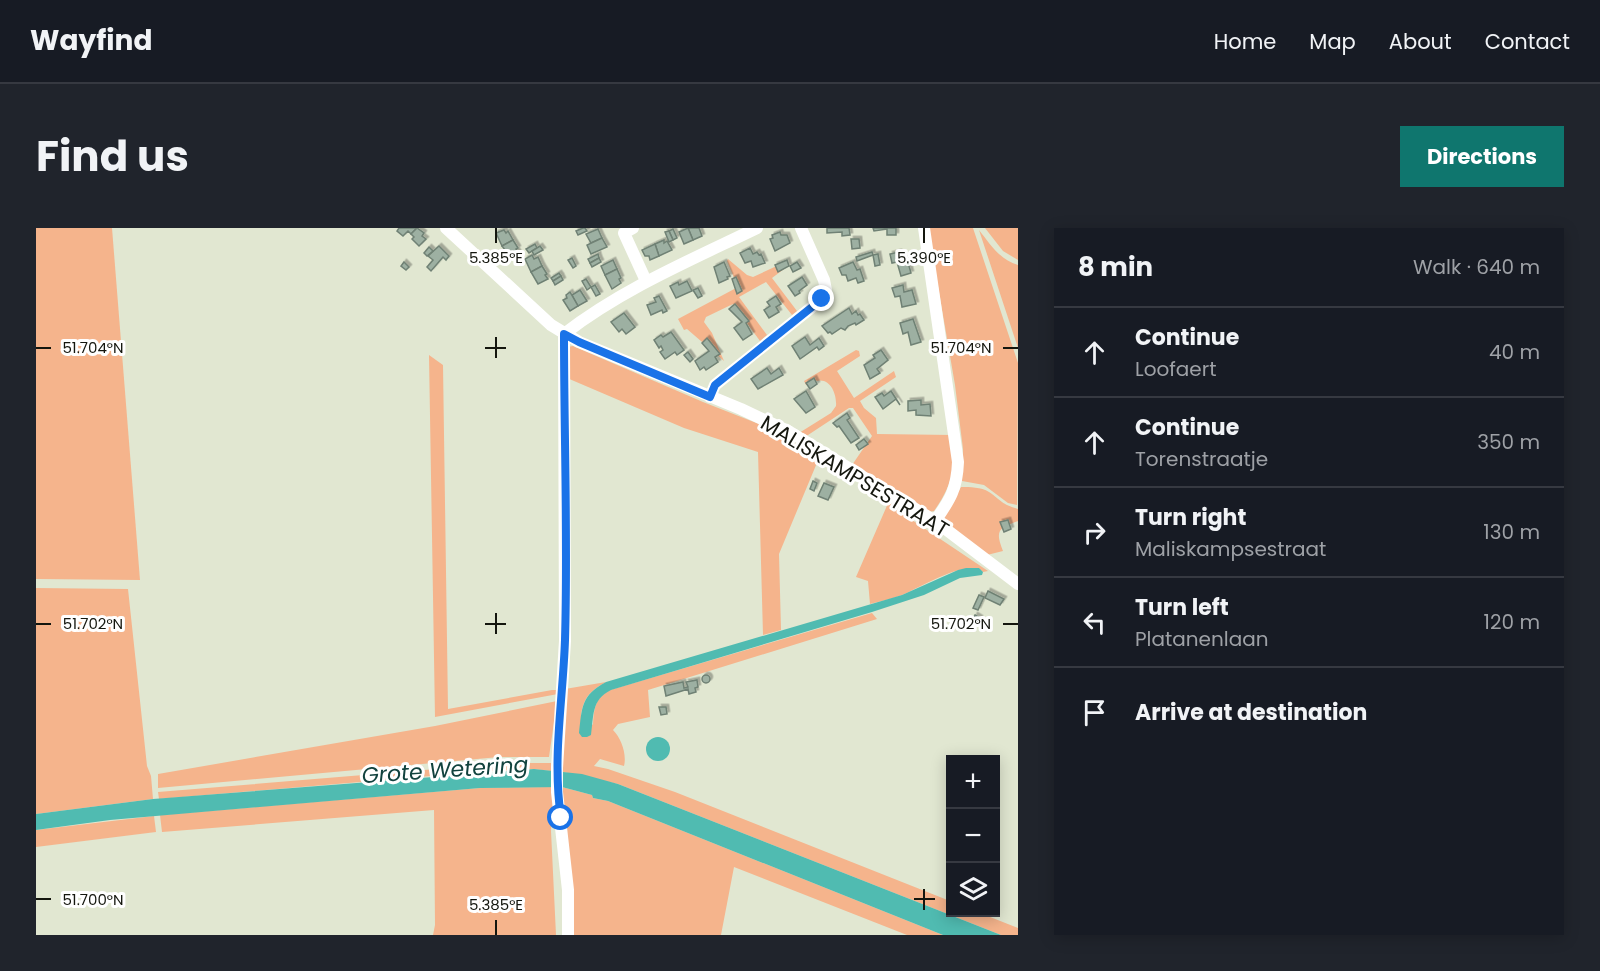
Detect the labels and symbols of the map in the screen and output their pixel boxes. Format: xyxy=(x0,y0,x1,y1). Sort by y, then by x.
text: 5.385°E xyxy=(469,247,523,268)
text: 5.390°E xyxy=(897,247,951,268)
route end xyxy=(808,285,834,311)
text: 51.704°N xyxy=(62,337,124,358)
text: 51.704°N xyxy=(930,337,992,358)
street label: MALISKAMPSESTRAAT xyxy=(755,408,955,544)
text: 51.702°N xyxy=(63,613,123,634)
text: 51.702°N xyxy=(931,613,991,634)
water label: Grote Wetering xyxy=(361,749,529,791)
route start xyxy=(547,804,573,830)
text: 51.700°N xyxy=(62,889,124,910)
text: 5.385°E xyxy=(469,894,523,915)

